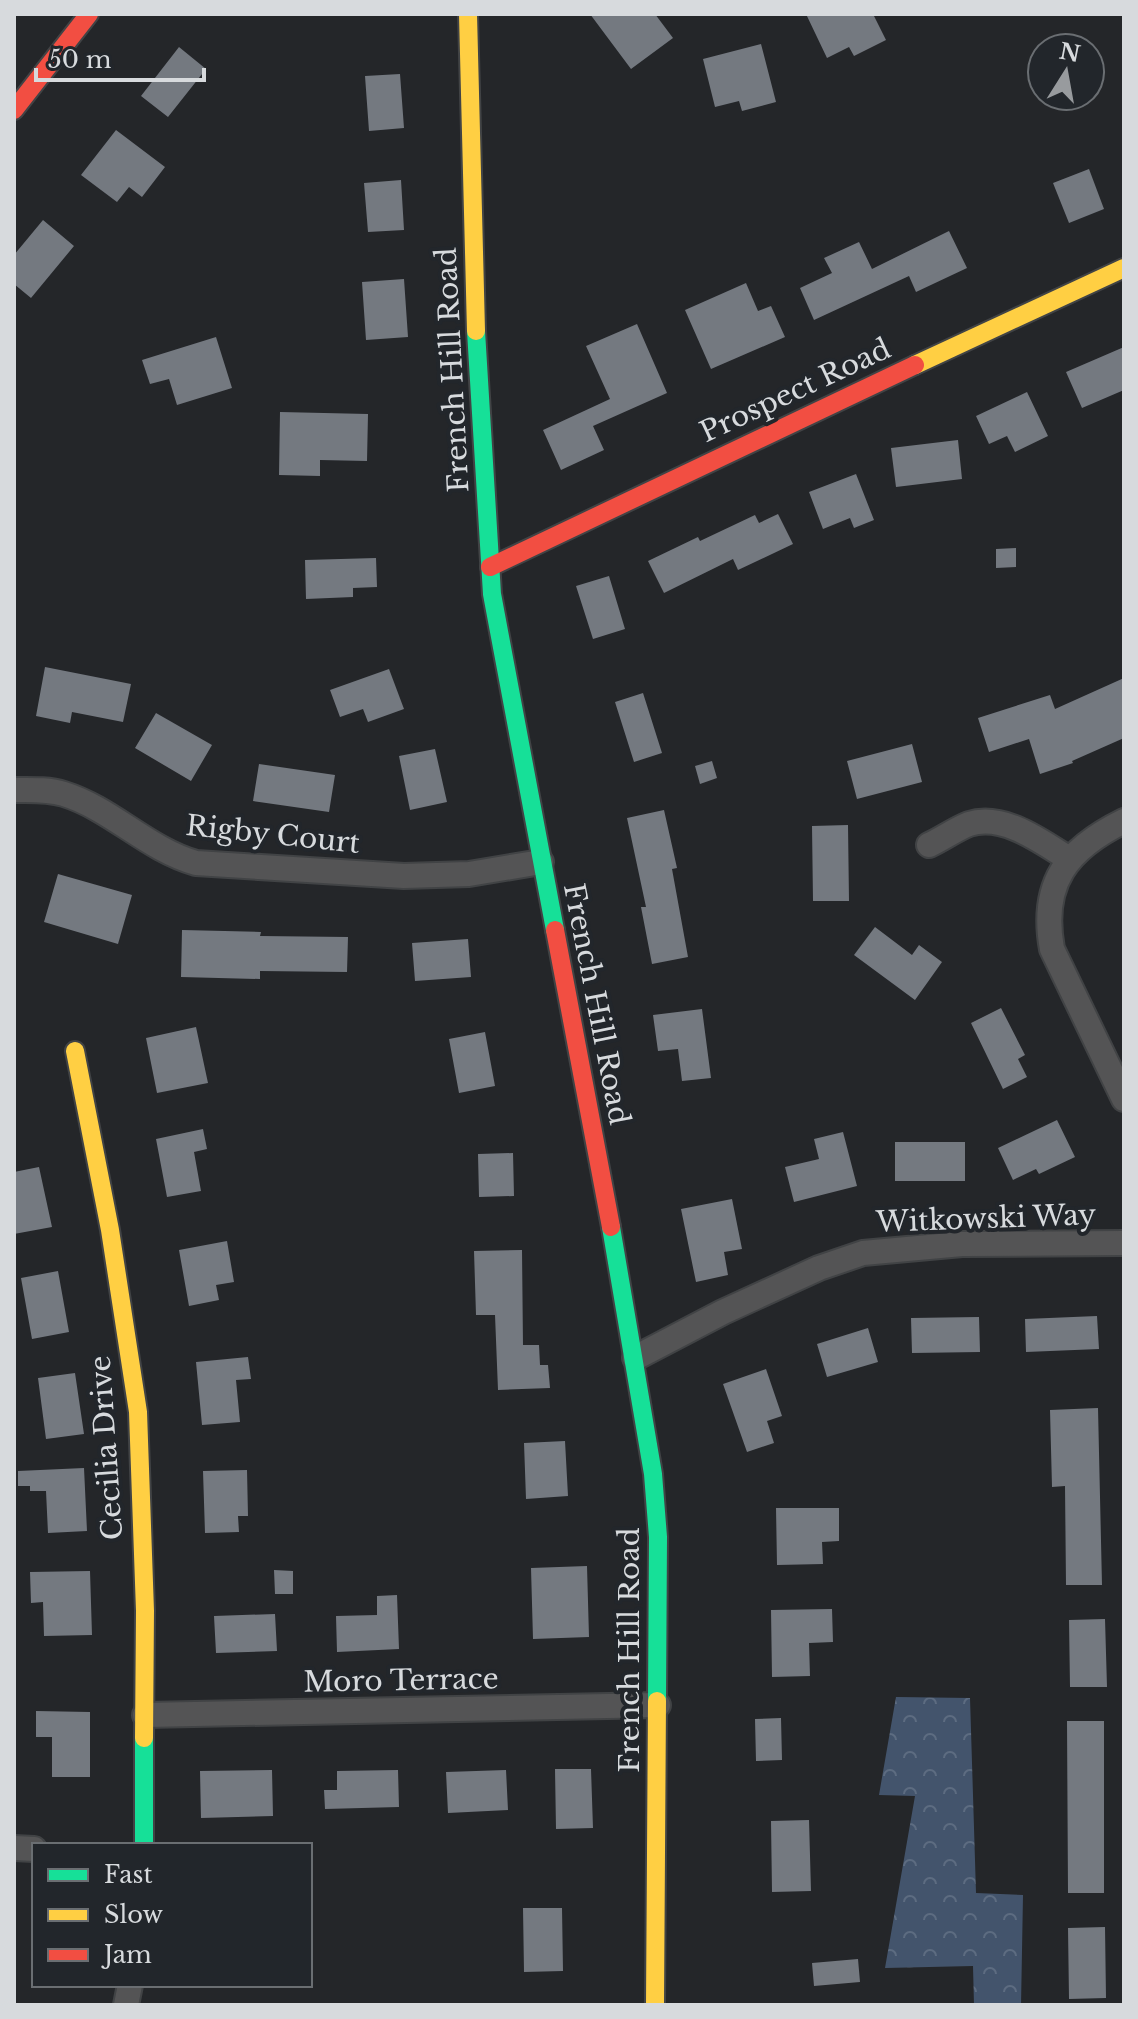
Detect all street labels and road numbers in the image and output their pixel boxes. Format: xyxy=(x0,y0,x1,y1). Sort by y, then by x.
street label: French Hill Road xyxy=(429,246,476,493)
street label: Prospect Road xyxy=(694,331,896,450)
street label: Rigby Court xyxy=(184,808,362,861)
street label: French Hill Road xyxy=(556,880,637,1128)
street label: Witkowski Way xyxy=(874,1197,1097,1240)
street label: Cecilia Drive xyxy=(83,1354,130,1541)
street label: French Hill Road xyxy=(612,1527,647,1773)
street label: Moro Terrace xyxy=(303,1661,499,1700)

